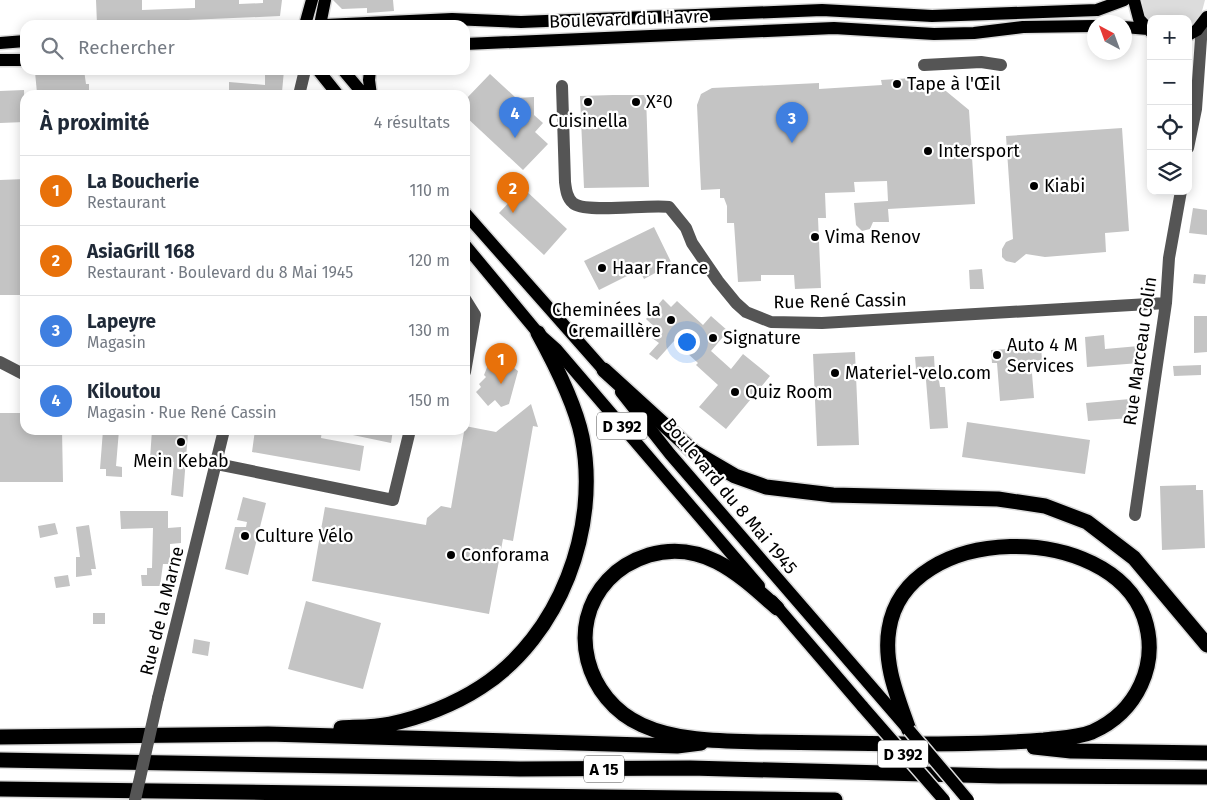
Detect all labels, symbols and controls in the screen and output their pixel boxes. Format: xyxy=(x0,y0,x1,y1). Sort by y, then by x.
street label: Boulevard du Havre xyxy=(549,5,709,33)
north arrow xyxy=(1087,15,1132,60)
map controls xyxy=(1147,15,1192,195)
button: + xyxy=(1147,15,1192,60)
search box xyxy=(20,20,470,75)
icon: search xyxy=(38,34,66,62)
text: Rechercher xyxy=(78,36,175,59)
button: − xyxy=(1147,60,1192,105)
place label: Tape à l'Œil xyxy=(907,73,1000,95)
marker: Tape à l'Œil xyxy=(891,78,903,90)
place label: X²0 xyxy=(646,91,673,113)
marker: Cuisinella xyxy=(582,96,594,108)
marker: X²0 xyxy=(630,96,642,108)
pin: 4 xyxy=(499,97,531,138)
pin: 3 xyxy=(776,102,808,143)
button: locate xyxy=(1147,105,1192,150)
text: À proximité xyxy=(40,110,149,136)
place label: Cuisinella xyxy=(548,110,628,132)
text: 4 résultats xyxy=(374,113,450,132)
place label: Intersport xyxy=(938,140,1020,162)
marker: Intersport xyxy=(922,145,934,157)
button: layers xyxy=(1147,150,1192,195)
text: La Boucherie xyxy=(87,170,199,193)
pin: 2 xyxy=(497,172,529,213)
place label: Kiabi xyxy=(1044,175,1085,197)
marker: Kiabi xyxy=(1028,180,1040,192)
text: 1 xyxy=(52,181,60,200)
text: 110 m xyxy=(409,181,450,200)
text: Restaurant xyxy=(87,193,166,212)
place label: Vima Renov xyxy=(825,226,920,248)
marker: Vima Renov xyxy=(809,231,821,243)
text: AsiaGrill 168 xyxy=(87,240,195,263)
text: 2 xyxy=(52,251,60,270)
text: 120 m xyxy=(408,251,450,270)
place label: Haar France xyxy=(612,257,708,279)
marker: Haar France xyxy=(596,262,608,274)
text: Restaurant · Boulevard du 8 Mai 1945 xyxy=(87,263,353,282)
street label: Rue Marceau Colin xyxy=(1119,275,1161,427)
street label: Rue René Cassin xyxy=(773,289,907,313)
place label: Cheminées la Cremaillère xyxy=(552,299,661,342)
text: Lapeyre xyxy=(87,310,156,333)
marker: Cheminées la Cremaillère xyxy=(665,314,677,326)
text: 3 xyxy=(52,321,60,340)
text: 130 m xyxy=(408,321,450,340)
place label: Signature xyxy=(723,327,801,349)
your location xyxy=(674,329,700,355)
marker: Signature xyxy=(707,332,719,344)
text: Magasin xyxy=(87,333,146,352)
place label: Auto 4 M Services xyxy=(1007,334,1078,377)
pin: 1 xyxy=(485,343,517,384)
marker: Auto 4 M Services xyxy=(991,349,1003,361)
place label: Materiel-velo.com xyxy=(845,362,991,384)
marker: Materiel-velo.com xyxy=(829,367,841,379)
text: Kiloutou xyxy=(87,380,161,403)
place label: Quiz Room xyxy=(745,381,833,403)
marker: Quiz Room xyxy=(729,386,741,398)
text: 4 xyxy=(51,391,61,410)
text: 150 m xyxy=(408,391,450,410)
text: Magasin · Rue René Cassin xyxy=(87,403,277,422)
road number: D 392 xyxy=(597,412,647,440)
street label: Boulevard du 8 Mai 1945 xyxy=(658,413,802,579)
marker: Mein Kebab xyxy=(175,436,187,448)
place label: Mein Kebab xyxy=(133,450,229,472)
place label: Culture Vélo xyxy=(255,525,354,547)
marker: Culture Vélo xyxy=(239,530,251,542)
street label: Rue de la Marne xyxy=(135,544,189,678)
place label: Conforama xyxy=(461,544,549,566)
marker: Conforama xyxy=(445,549,457,561)
road number: D 392 xyxy=(878,741,928,768)
road number: A 15 xyxy=(584,756,624,782)

